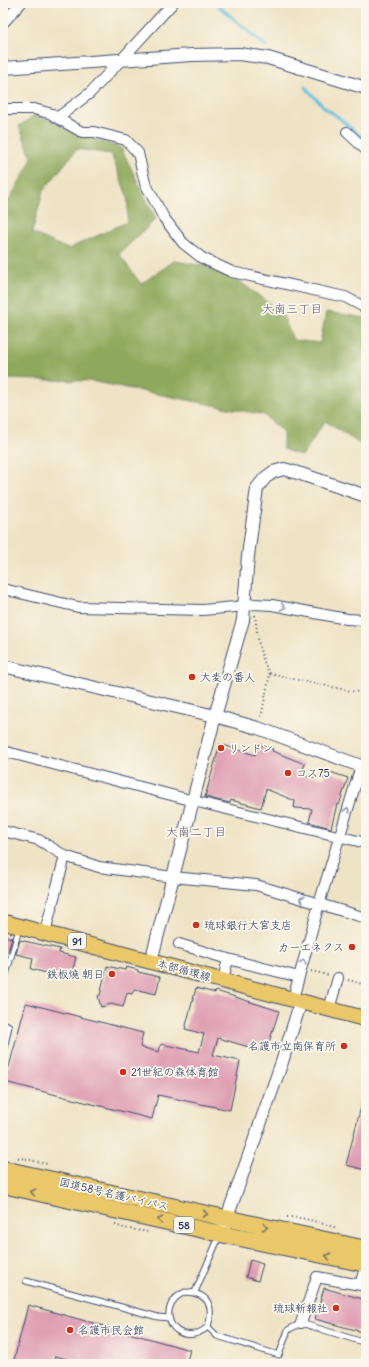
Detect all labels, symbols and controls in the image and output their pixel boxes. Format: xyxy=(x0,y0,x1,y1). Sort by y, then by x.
district label: 大南三丁目 xyxy=(262,301,322,316)
one-way arrow xyxy=(280,602,286,610)
place label: 大麦の番人 xyxy=(200,670,255,684)
marker: 大麦の番人 xyxy=(187,672,197,682)
place label: リンドン xyxy=(229,741,273,755)
marker: リンドン xyxy=(216,743,226,753)
place label: コス75 xyxy=(296,766,330,780)
marker: コス75 xyxy=(283,768,293,778)
one-way arrow xyxy=(342,807,351,814)
district label: 大南二丁目 xyxy=(166,824,226,839)
one-way arrow xyxy=(298,895,305,904)
place label: 琉球銀行大宮支店 xyxy=(204,918,292,932)
marker: 琉球銀行大宮支店 xyxy=(191,920,201,930)
road number: 91 xyxy=(68,933,86,949)
place label: カーエネクス xyxy=(278,940,344,954)
marker: カーエネクス xyxy=(347,942,357,952)
street label: 本部循環線 xyxy=(156,956,212,984)
one-way arrow xyxy=(298,959,307,966)
place label: 鉄板燒 朝日 xyxy=(46,967,104,981)
marker: 鉄板燒 朝日 xyxy=(107,969,117,979)
place label: 名護市立南保育所 xyxy=(248,1039,336,1053)
marker: 名護市立南保育所 xyxy=(339,1041,349,1051)
place label: 21世紀の森体育館 xyxy=(131,1065,218,1079)
marker: 21世紀の森体育館 xyxy=(118,1067,128,1077)
street label: 国道58号名護バイパス xyxy=(58,1175,170,1213)
one-way arrow xyxy=(30,1188,36,1196)
one-way arrow xyxy=(202,1209,208,1217)
one-way arrow xyxy=(157,1216,163,1224)
road number: 58 xyxy=(174,1217,194,1233)
one-way arrow xyxy=(262,1222,268,1230)
one-way arrow xyxy=(325,1253,331,1261)
place label: 琉球新報社 xyxy=(273,1301,328,1315)
marker: 琉球新報社 xyxy=(331,1303,341,1313)
place label: 名護市民会館 xyxy=(78,1323,144,1337)
marker: 名護市民会館 xyxy=(65,1325,75,1335)

